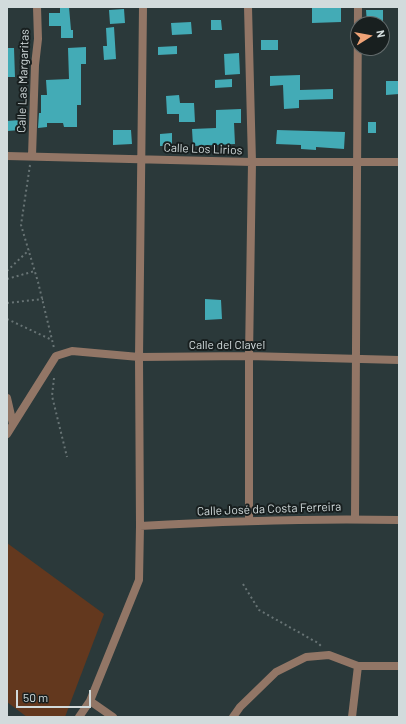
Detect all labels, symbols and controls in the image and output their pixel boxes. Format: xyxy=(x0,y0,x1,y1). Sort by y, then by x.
north arrow xyxy=(350,16,390,56)
street label: Calle Las Margaritas xyxy=(14,29,32,133)
text: N xyxy=(374,29,388,39)
street label: Calle Los Lirios xyxy=(163,140,243,158)
street label: Calle del Clavel xyxy=(189,338,265,352)
street label: Calle José da Costa Ferreira xyxy=(197,499,341,519)
scale bar xyxy=(18,682,93,708)
text: 50 m xyxy=(23,690,48,704)

